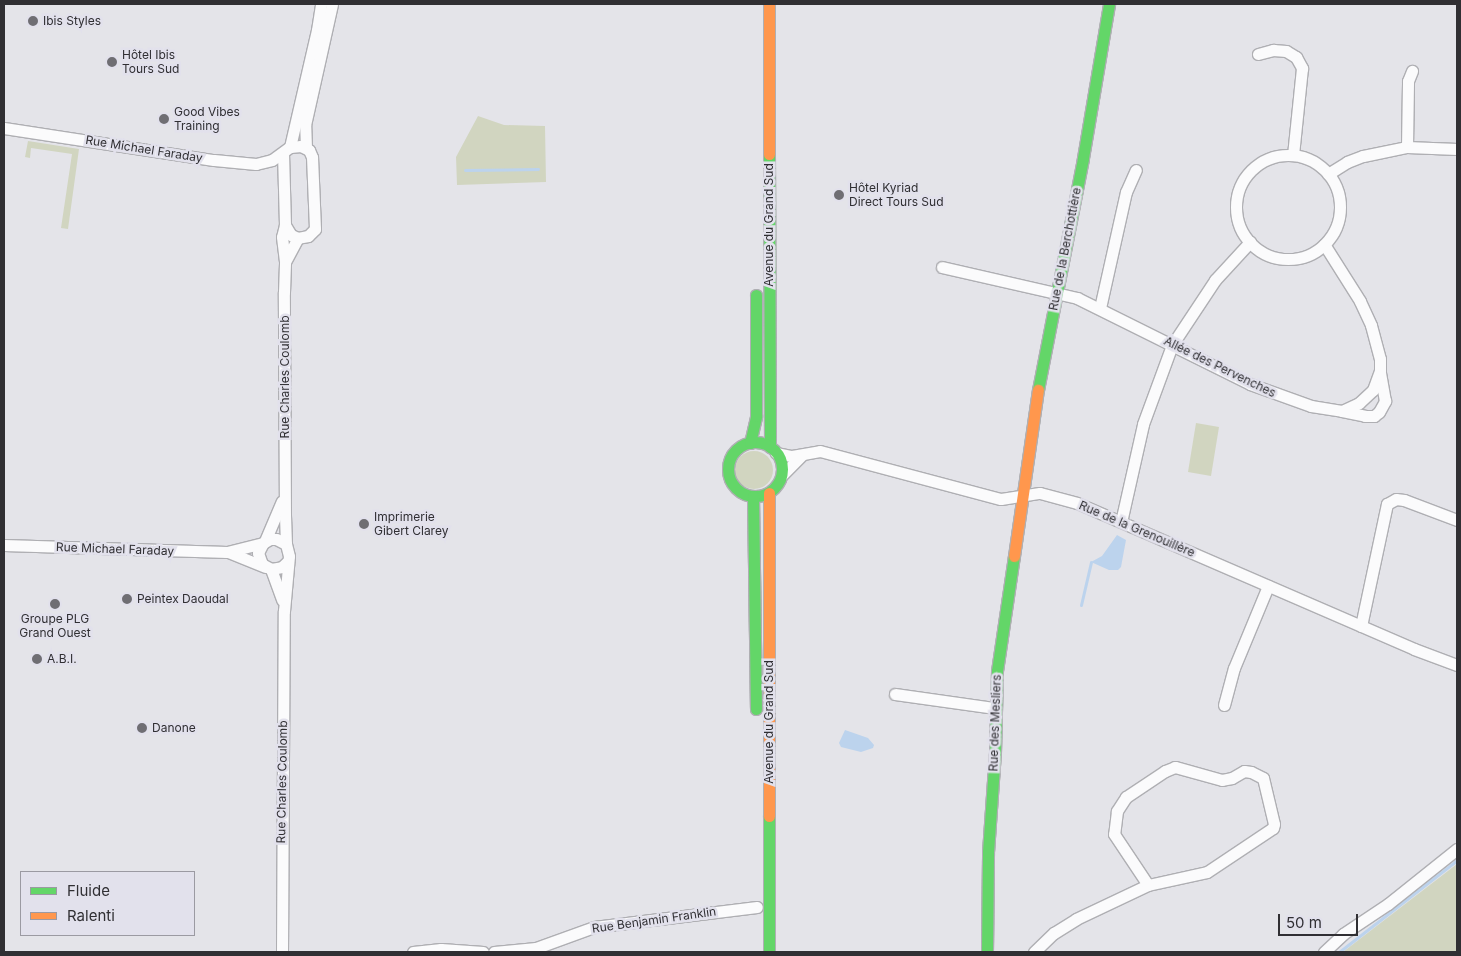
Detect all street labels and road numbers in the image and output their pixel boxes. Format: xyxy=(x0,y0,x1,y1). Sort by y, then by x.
street label: Rue Michael Faraday xyxy=(84,133,204,165)
street label: Avenue du Grand Sud xyxy=(762,163,776,287)
street label: Rue de la Berchottière xyxy=(1046,186,1084,312)
street label: Rue Charles Coulomb xyxy=(278,315,292,439)
street label: Allée des Pervenches xyxy=(1162,334,1278,400)
street label: Rue de la Grenouillère xyxy=(1077,498,1197,560)
street label: Rue Michael Faraday xyxy=(56,540,174,558)
street label: Avenue du Grand Sud xyxy=(762,660,776,784)
street label: Rue des Mesliers xyxy=(986,674,1004,772)
street label: Rue Charles Coulomb xyxy=(274,720,290,844)
street label: Rue Benjamin Franklin xyxy=(591,904,717,936)

